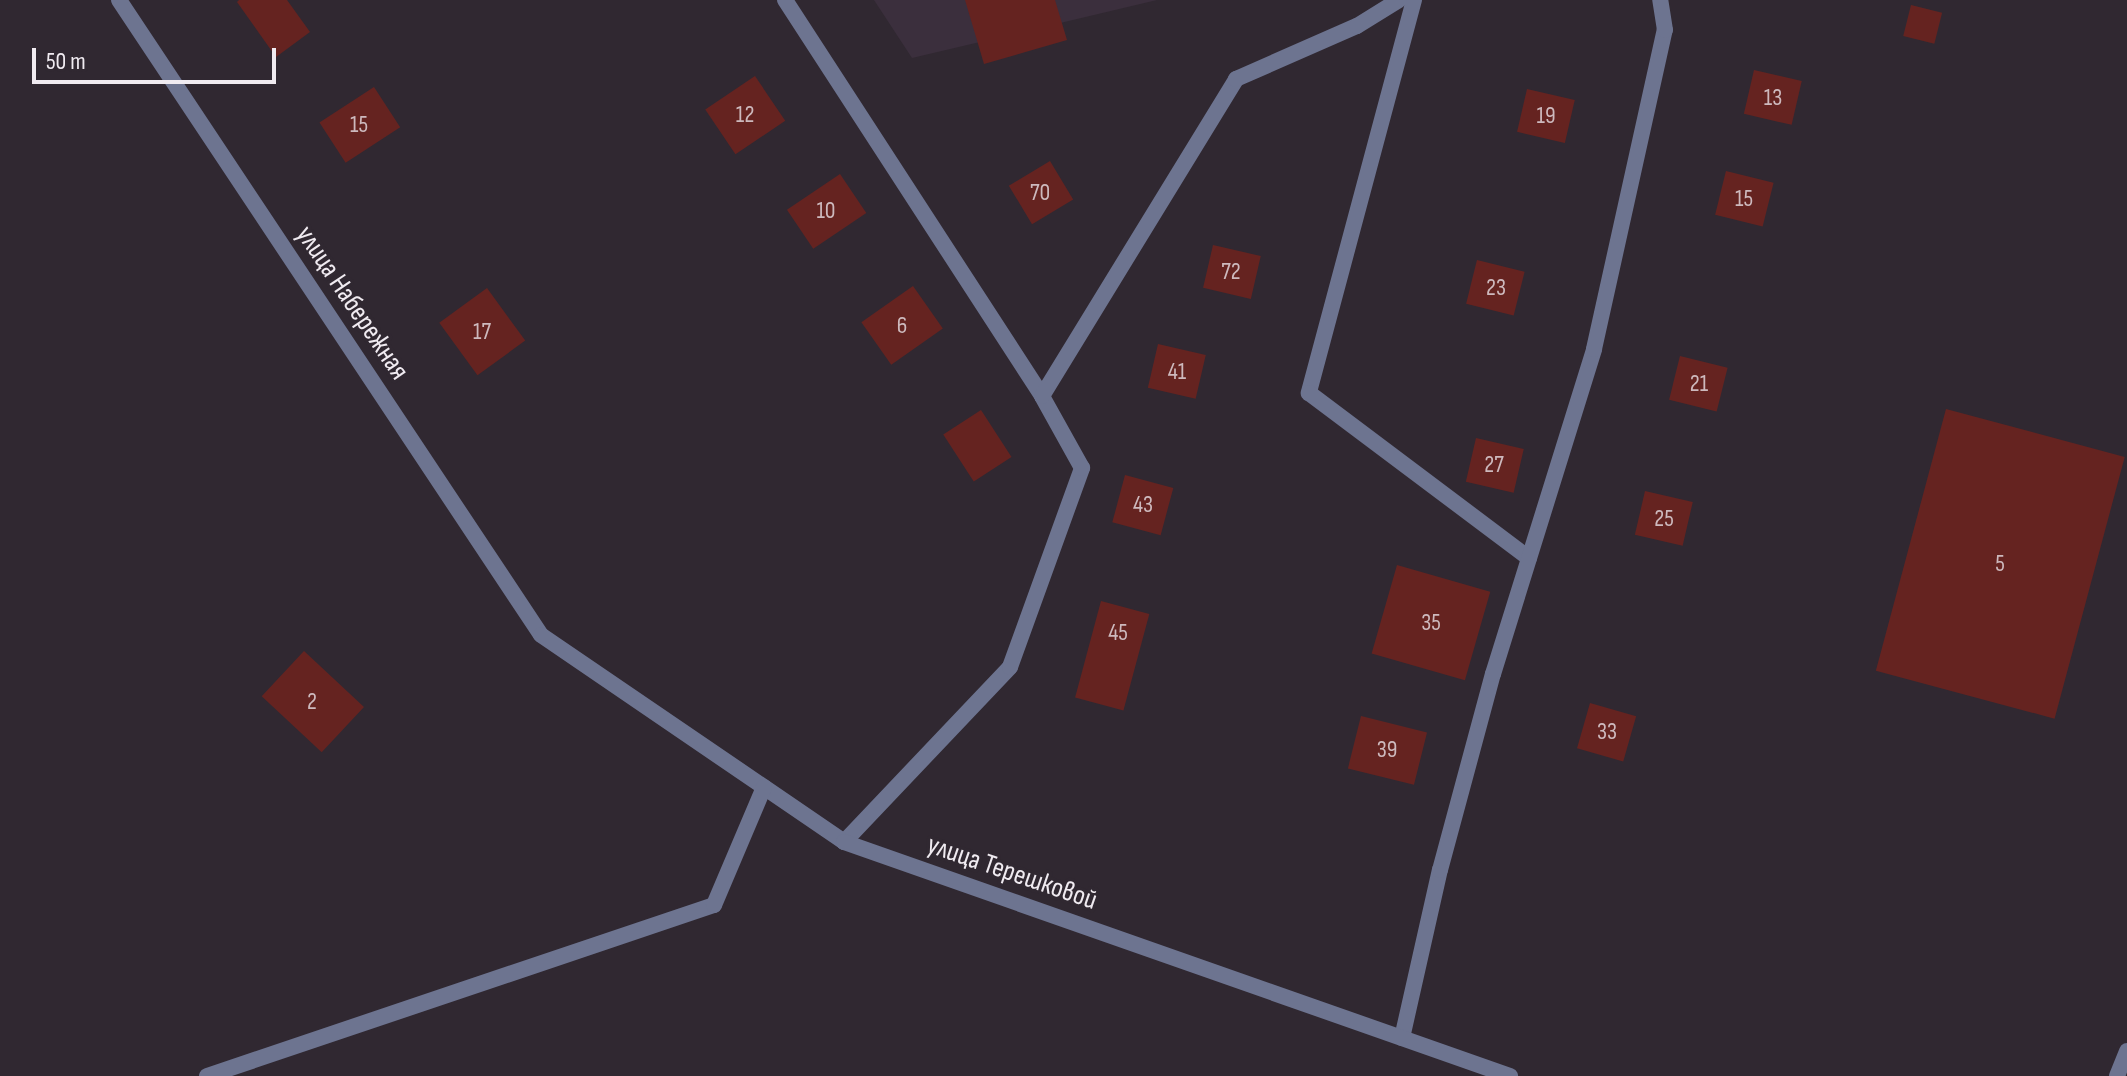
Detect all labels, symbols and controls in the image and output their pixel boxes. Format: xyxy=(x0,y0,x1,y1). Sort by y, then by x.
scale bar xyxy=(36,32,280,82)
text: 50 m xyxy=(46,47,86,76)
house number: 13 xyxy=(1764,84,1782,112)
house number: 12 xyxy=(736,101,754,129)
house number: 19 xyxy=(1536,102,1556,130)
house number: 15 xyxy=(350,111,368,139)
house number: 70 xyxy=(1030,179,1050,207)
house number: 15 xyxy=(1735,185,1753,213)
house number: 10 xyxy=(816,197,836,225)
street label: улица Набережная xyxy=(288,220,416,386)
house number: 72 xyxy=(1221,258,1241,286)
house number: 23 xyxy=(1486,274,1506,302)
house number: 6 xyxy=(897,312,907,340)
house number: 17 xyxy=(473,318,491,346)
house number: 41 xyxy=(1168,358,1186,386)
house number: 21 xyxy=(1690,370,1708,398)
house number: 27 xyxy=(1484,451,1504,479)
house number: 43 xyxy=(1133,491,1153,519)
house number: 25 xyxy=(1654,505,1674,533)
house number: 5 xyxy=(1995,550,2005,578)
house number: 35 xyxy=(1421,609,1441,637)
house number: 45 xyxy=(1108,619,1128,647)
house number: 2 xyxy=(307,688,317,716)
house number: 33 xyxy=(1597,718,1617,746)
house number: 39 xyxy=(1377,736,1397,764)
street label: улица Терешковой xyxy=(923,828,1101,918)

